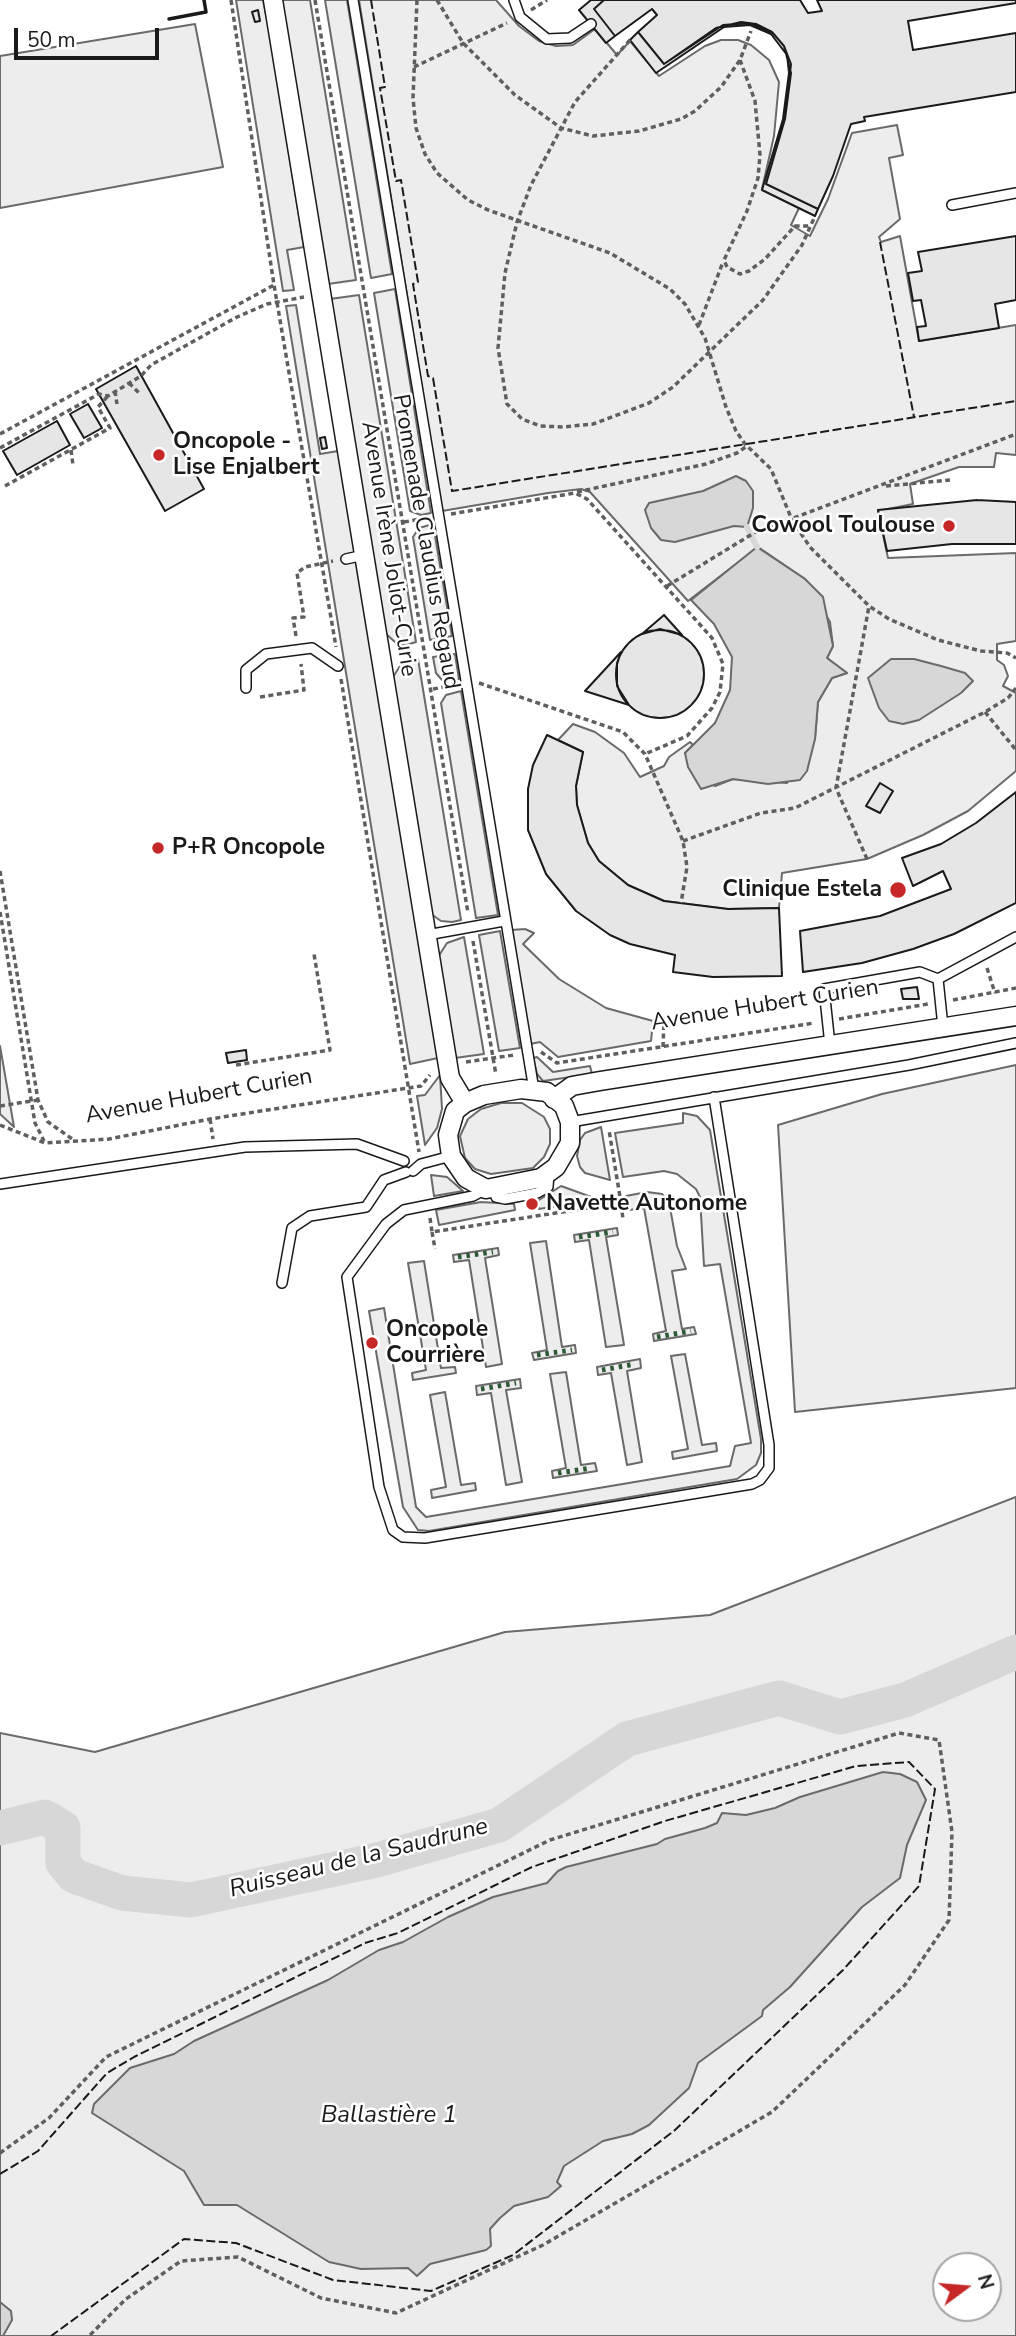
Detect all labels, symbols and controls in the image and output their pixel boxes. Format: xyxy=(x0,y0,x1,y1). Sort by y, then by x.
scale bar xyxy=(18,14,163,58)
text: 50 m xyxy=(27,26,76,54)
street label: Promenade Claudius Regaud xyxy=(385,392,465,692)
street label: Avenue Irène Joliot-Curie xyxy=(354,419,422,679)
place label: Oncopole - Lise Enjalbert xyxy=(173,428,320,482)
marker: Oncopole - Lise Enjalbert xyxy=(151,447,167,463)
place label: Cowool Toulouse xyxy=(751,512,935,540)
marker: Cowool Toulouse xyxy=(941,518,957,534)
place label: P+R Oncopole xyxy=(172,834,325,862)
marker: P+R Oncopole xyxy=(150,840,166,856)
place label: Clinique Estela xyxy=(722,876,882,904)
marker: Clinique Estela xyxy=(888,880,908,900)
street label: Avenue Hubert Curien xyxy=(649,974,881,1038)
street label: Avenue Hubert Curien xyxy=(83,1063,315,1131)
place label: Navette Autonome xyxy=(546,1190,747,1218)
marker: Navette Autonome xyxy=(524,1196,540,1212)
place label: Oncopole Courrière xyxy=(386,1316,488,1370)
marker: Oncopole Courrière xyxy=(364,1335,380,1351)
water label: Ruisseau de la Saudrune xyxy=(227,1813,491,1905)
water label: Ballastière 1 xyxy=(321,2102,457,2130)
north arrow xyxy=(932,2252,1002,2322)
text: N xyxy=(971,2271,1000,2292)

